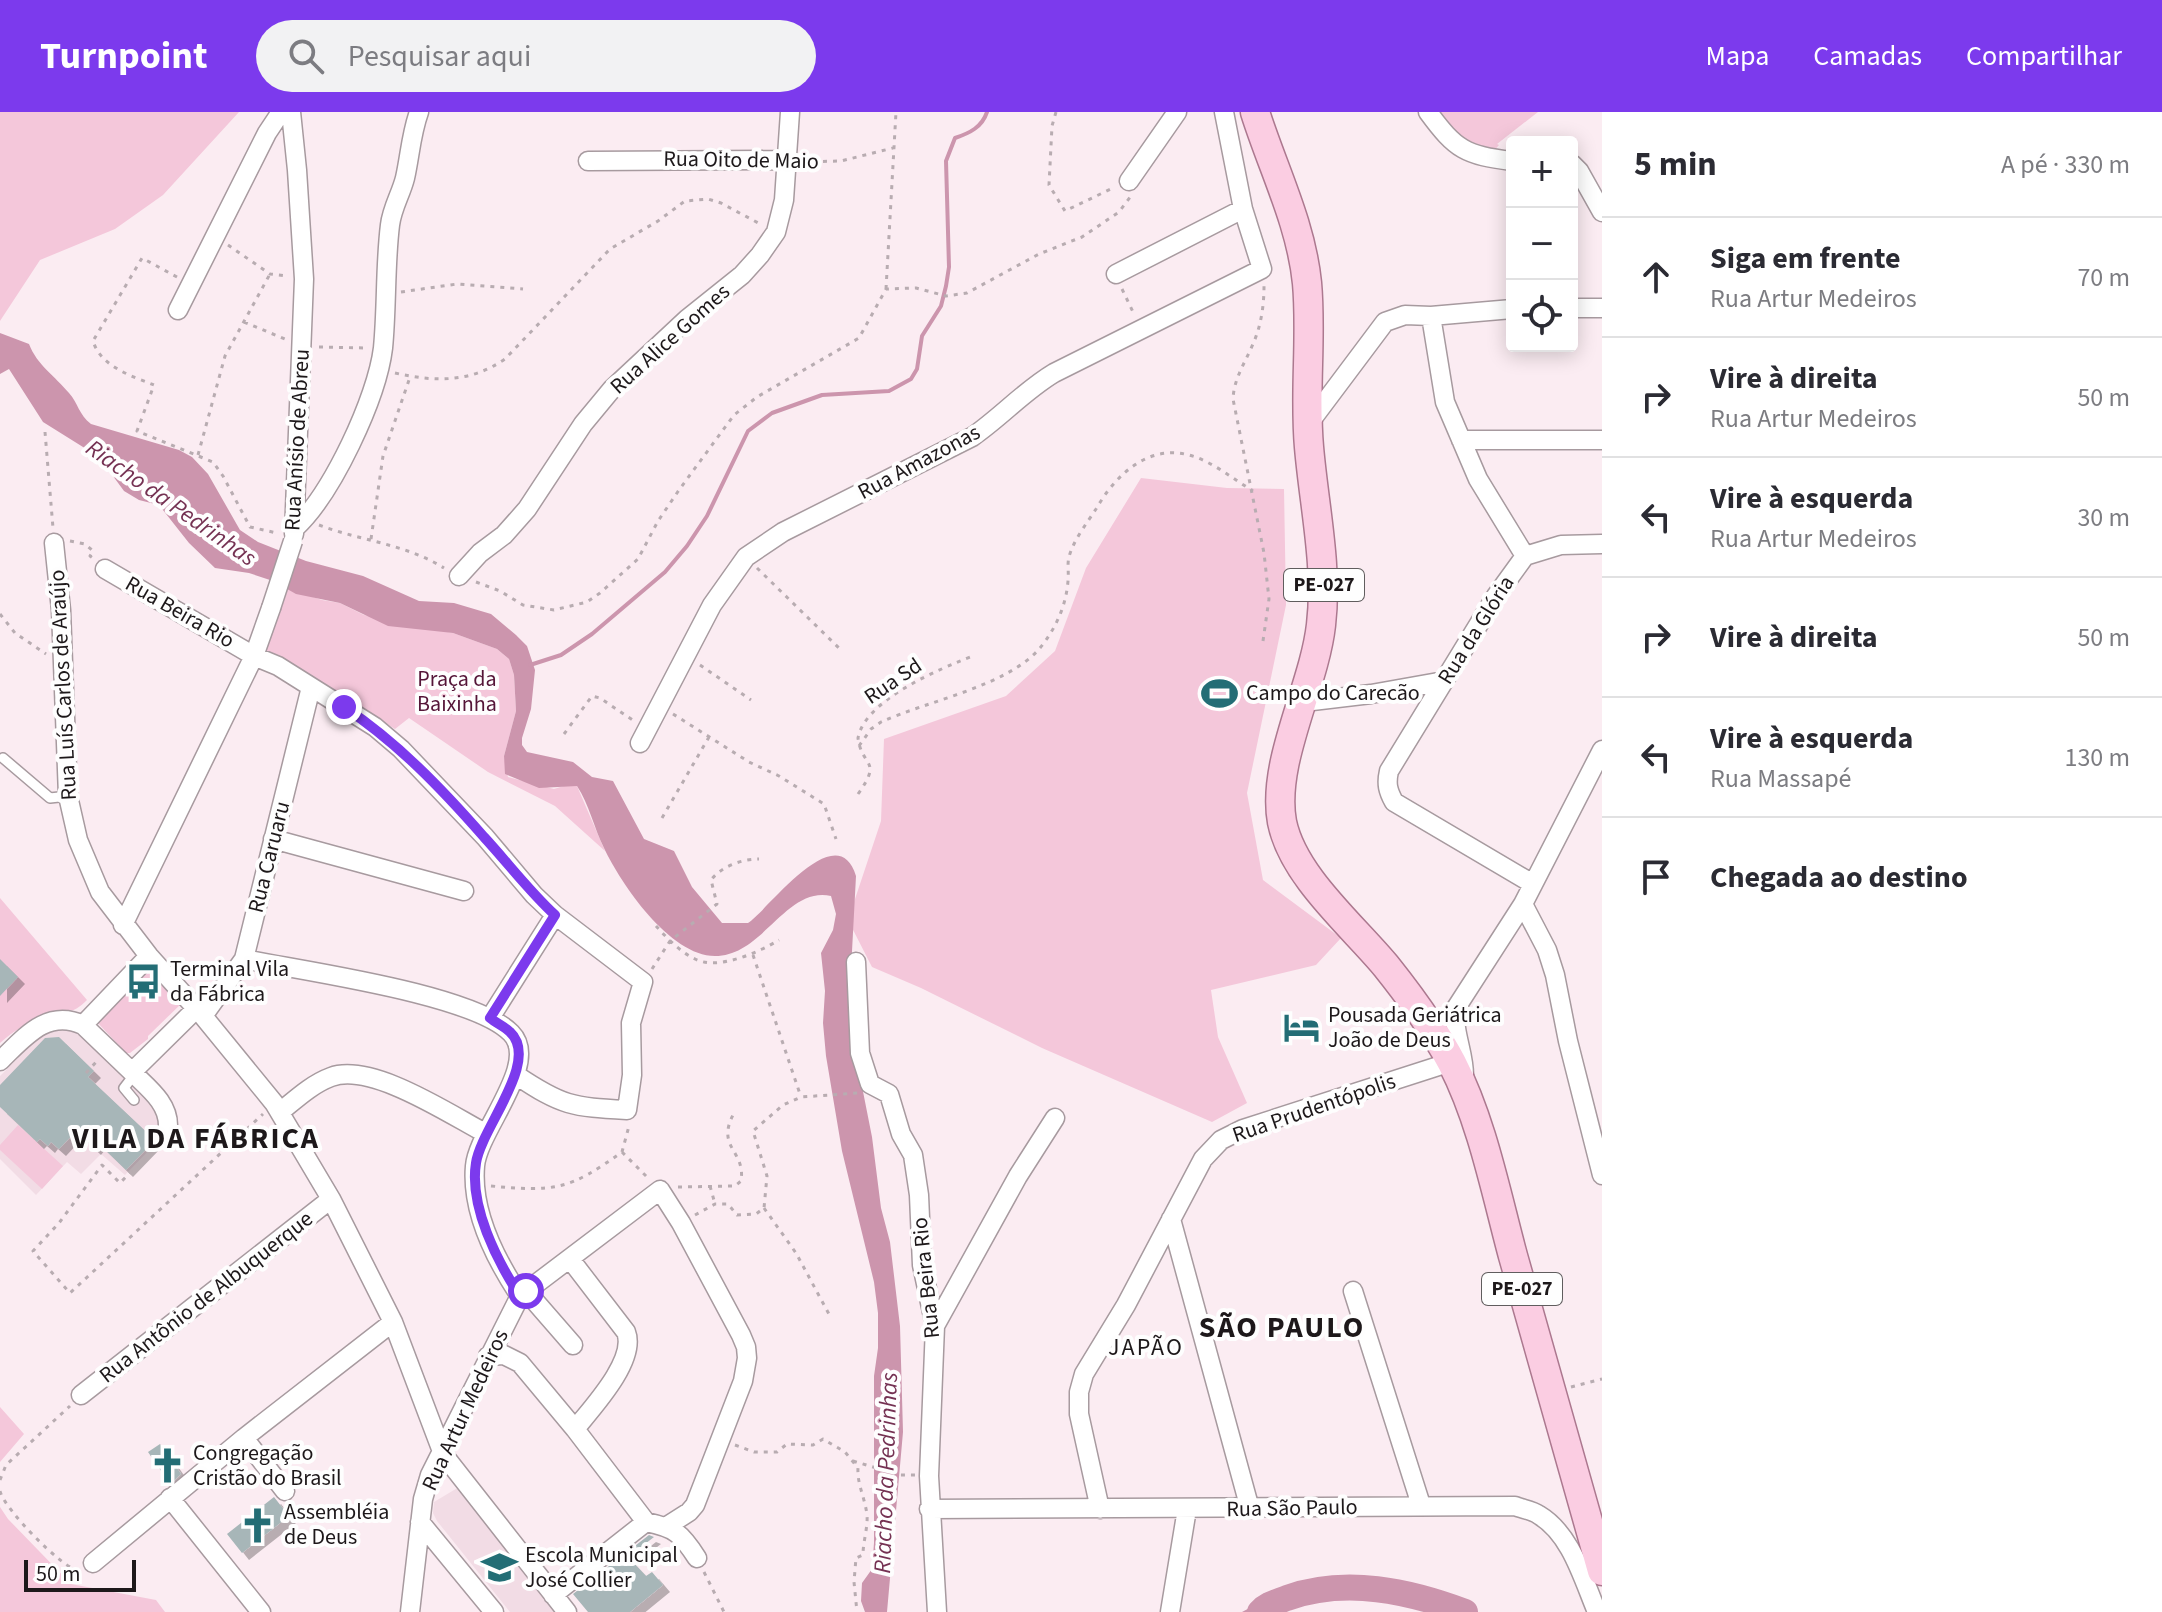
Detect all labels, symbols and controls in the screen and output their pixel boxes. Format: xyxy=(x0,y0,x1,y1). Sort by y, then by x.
search box xyxy=(256,20,816,92)
text: Turnpoint xyxy=(40,29,208,83)
icon: search xyxy=(284,34,328,78)
text: Pesquisar aqui xyxy=(348,35,531,78)
text: Mapa xyxy=(1706,36,1769,76)
text: Camadas xyxy=(1813,36,1922,76)
text: Compartilhar xyxy=(1966,36,2122,76)
map controls xyxy=(1506,136,1578,352)
button: + xyxy=(1506,136,1578,208)
text: 5 min xyxy=(1634,140,1717,189)
street label: Rua Oito de Maio xyxy=(663,143,819,177)
text: A pé · 330 m xyxy=(2001,146,2130,183)
button: − xyxy=(1506,208,1578,280)
text: Siga em frente xyxy=(1710,237,1901,280)
icon: ahead xyxy=(1634,255,1678,299)
text: 70 m xyxy=(2077,259,2130,296)
street label: Rua Alice Gomes xyxy=(603,276,737,402)
button: locate xyxy=(1506,280,1578,352)
text: Rua Artur Medeiros xyxy=(1710,280,1917,317)
street label: Rua Anísio de Abreu xyxy=(276,348,318,532)
text: Vire à direita xyxy=(1710,357,1878,400)
icon: right xyxy=(1634,375,1678,419)
text: 50 m xyxy=(2077,379,2130,416)
text: Rua Artur Medeiros xyxy=(1710,400,1917,437)
street label: Rua Amazonas xyxy=(852,416,986,508)
water label: Riacho da Pedrinhas xyxy=(79,431,264,575)
text: Vire à esquerda xyxy=(1710,477,1913,520)
icon: left xyxy=(1634,495,1678,539)
text: 30 m xyxy=(2077,499,2130,536)
text: Rua Artur Medeiros xyxy=(1710,520,1917,557)
street label: Rua Beira Rio xyxy=(119,568,241,656)
street label: Rua Luís Carlos de Araújo xyxy=(41,569,85,801)
road number: PE-027 xyxy=(1284,569,1364,601)
street label: Rua da Glória xyxy=(1430,569,1522,691)
icon: right xyxy=(1634,615,1678,659)
text: Vire à direita xyxy=(1710,616,1878,659)
text: 50 m xyxy=(2077,619,2130,656)
street label: Rua Sd xyxy=(858,650,928,712)
park label: Praça da Baixinha xyxy=(417,663,497,720)
sports icon: Campo do Carecão xyxy=(1201,674,1239,712)
place label: Campo do Carecão xyxy=(1246,677,1420,709)
route end xyxy=(326,689,362,725)
text: Vire à esquerda xyxy=(1710,717,1913,760)
icon: left xyxy=(1634,735,1678,779)
text: 130 m xyxy=(2064,739,2130,776)
text: Rua Massapé xyxy=(1710,760,1851,797)
street label: Rua Caruaru xyxy=(240,798,298,916)
icon: arrive xyxy=(1634,855,1678,899)
text: Chegada ao destino xyxy=(1710,856,1968,899)
place label: Terminal Vila da Fábrica xyxy=(170,953,289,1010)
bus stop icon: Terminal Vila da Fábrica xyxy=(125,963,163,1001)
place label: Pousada Geriátrica João de Deus xyxy=(1328,999,1502,1056)
hotel icon: Pousada Geriátrica João de Deus xyxy=(1283,1009,1321,1047)
street label: Rua Prudentópolis xyxy=(1228,1065,1400,1151)
district label: VILA DA FÁBRICA xyxy=(71,1117,320,1160)
street label: Rua Antônio de Albuquerque xyxy=(92,1203,320,1391)
street label: Rua Beira Rio xyxy=(904,1216,948,1340)
route start xyxy=(508,1273,544,1309)
road number: PE-027 xyxy=(1482,1273,1562,1305)
district label: SÃO PAULO xyxy=(1199,1306,1365,1349)
street label: Rua Artur Medeiros xyxy=(414,1324,516,1496)
district label: JAPÃO xyxy=(1108,1330,1184,1365)
water label: Riacho da Pedrinhas xyxy=(865,1371,907,1574)
place label: Congregação Cristão do Brasil xyxy=(193,1437,342,1494)
church icon: Congregação Cristão do Brasil xyxy=(148,1447,186,1485)
street label: Rua São Paulo xyxy=(1226,1491,1358,1525)
place label: Assembléia de Deus xyxy=(284,1496,389,1553)
church icon: Assembléia de Deus xyxy=(239,1506,277,1544)
place label: Escola Municipal José Collier xyxy=(525,1539,678,1596)
school or university icon: Escola Municipal José Collier xyxy=(480,1549,518,1587)
scale bar xyxy=(24,1556,136,1592)
text: 50 m xyxy=(36,1558,81,1590)

